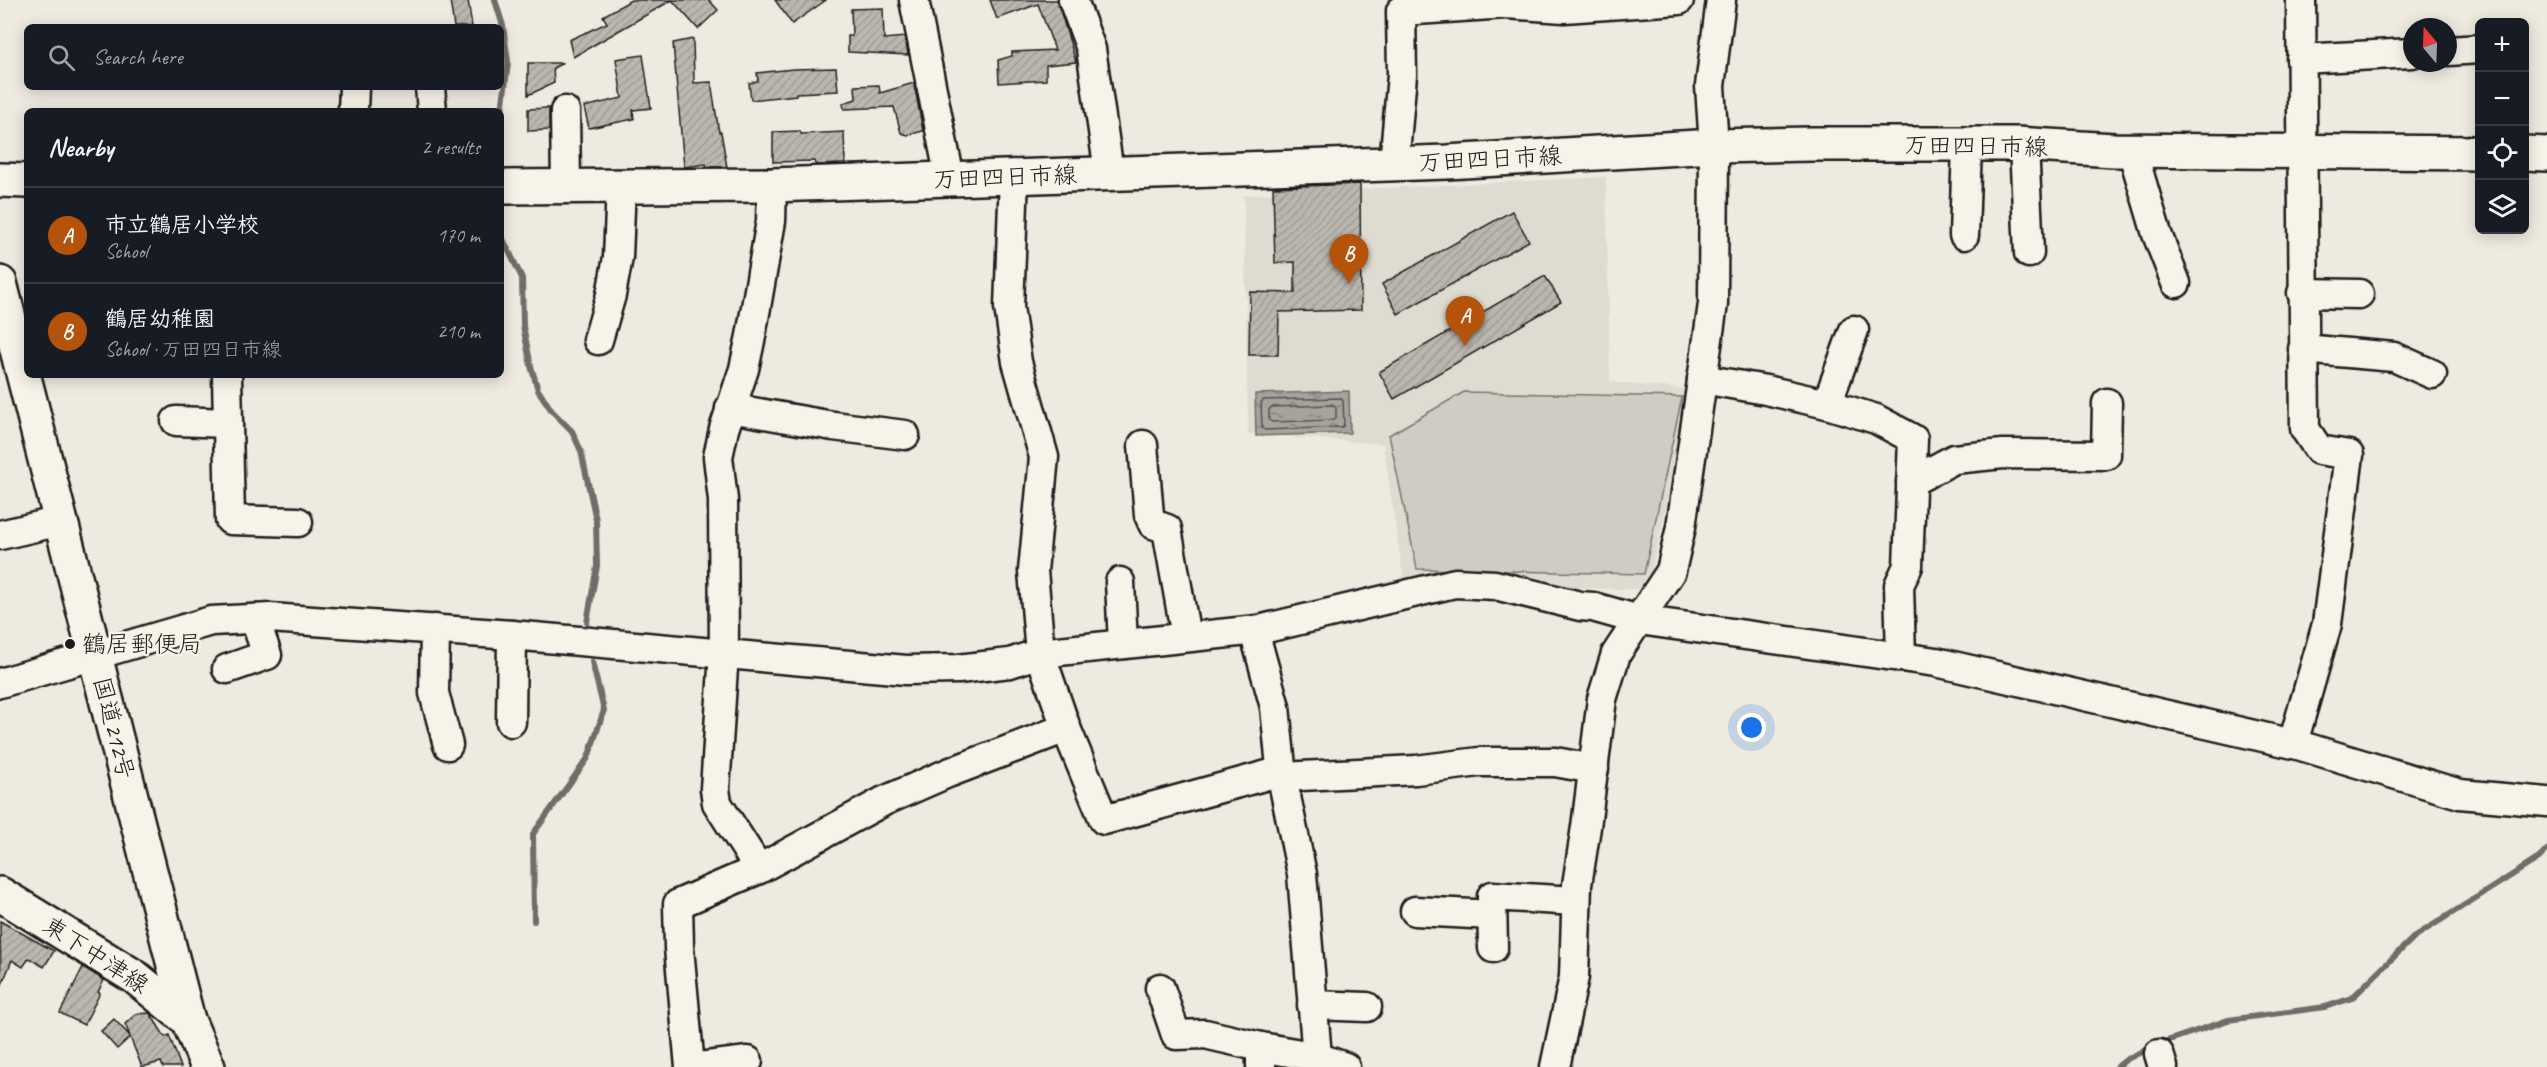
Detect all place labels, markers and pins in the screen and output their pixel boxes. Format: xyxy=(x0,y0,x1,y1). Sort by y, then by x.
pin: B xyxy=(1330,234,1368,284)
pin: A xyxy=(1446,296,1484,346)
place label: 鶴居郵便局 xyxy=(82,629,202,659)
marker: 鶴居郵便局 xyxy=(63,637,77,651)

